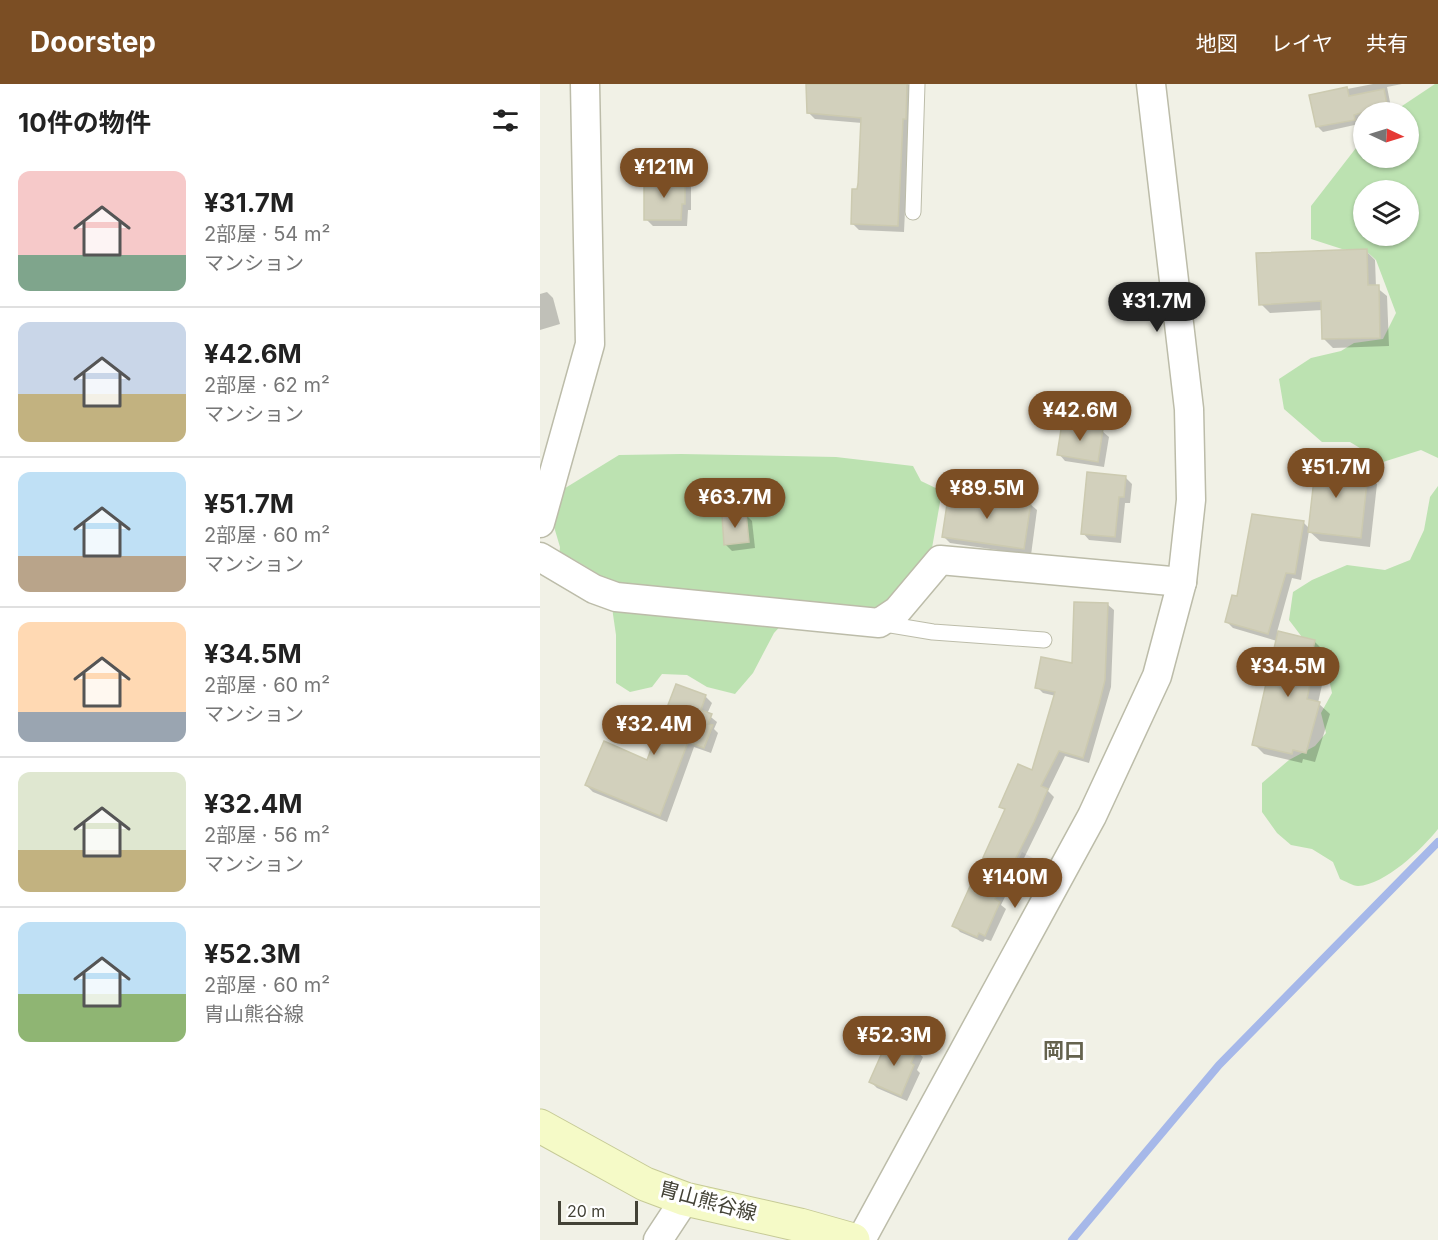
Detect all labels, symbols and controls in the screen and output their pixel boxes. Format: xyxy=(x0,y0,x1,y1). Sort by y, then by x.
text: Doorstep xyxy=(30,25,156,59)
text: 地図 xyxy=(1196,31,1238,56)
text: レイヤ xyxy=(1271,31,1333,56)
text: 共有 xyxy=(1366,31,1408,56)
north arrow xyxy=(1353,102,1419,168)
map controls xyxy=(1353,102,1419,246)
icon: filters xyxy=(489,104,522,137)
text: 10件の物件 xyxy=(18,107,151,138)
pin: ¥121M xyxy=(622,148,706,199)
text: ¥121M xyxy=(634,155,694,179)
button: layers xyxy=(1353,180,1419,246)
text: ¥31.7M xyxy=(204,187,294,218)
icon: home xyxy=(66,195,138,267)
text: 2部屋 · 54 m² xyxy=(204,222,330,246)
text: マンション xyxy=(204,251,304,275)
pin: ¥31.7M xyxy=(1108,282,1206,333)
text: ¥31.7M xyxy=(1122,289,1192,313)
text: ¥42.6M xyxy=(204,338,302,369)
icon: home xyxy=(66,346,138,418)
text: 2部屋 · 62 m² xyxy=(204,373,330,397)
pin: ¥42.6M xyxy=(1031,391,1129,442)
text: ¥42.6M xyxy=(1042,398,1118,422)
text: マンション xyxy=(204,402,304,426)
pin: ¥51.7M xyxy=(1287,448,1385,499)
text: ¥51.7M xyxy=(1301,455,1371,479)
pin: ¥89.5M xyxy=(938,469,1036,520)
text: ¥89.5M xyxy=(950,476,1024,500)
pin: ¥63.7M xyxy=(686,478,784,529)
text: ¥63.7M xyxy=(698,485,772,509)
text: ¥51.7M xyxy=(204,488,294,519)
icon: home xyxy=(66,496,138,568)
text: 2部屋 · 60 m² xyxy=(204,523,330,547)
text: マンション xyxy=(204,552,304,576)
text: ¥34.5M xyxy=(204,638,302,669)
icon: home xyxy=(66,646,138,718)
pin: ¥34.5M xyxy=(1239,647,1337,698)
text: ¥34.5M xyxy=(1250,654,1326,678)
text: 2部屋 · 60 m² xyxy=(204,673,330,697)
text: マンション xyxy=(204,702,304,726)
pin: ¥32.4M xyxy=(605,705,703,756)
text: ¥32.4M xyxy=(616,712,692,736)
text: ¥32.4M xyxy=(204,788,302,819)
icon: home xyxy=(66,796,138,868)
text: 2部屋 · 56 m² xyxy=(204,823,330,847)
text: マンション xyxy=(204,852,304,876)
pin: ¥140M xyxy=(973,858,1057,909)
text: ¥140M xyxy=(982,865,1048,889)
text: ¥52.3M xyxy=(204,938,301,969)
icon: home xyxy=(66,946,138,1018)
text: 2部屋 · 60 m² xyxy=(204,973,330,997)
text: 胄山熊谷線 xyxy=(204,1002,304,1026)
pin: ¥52.3M xyxy=(845,1016,943,1067)
text: ¥52.3M xyxy=(857,1023,931,1047)
district label: 岡口 xyxy=(1043,1038,1085,1063)
street label: 胄山熊谷線 xyxy=(657,1176,759,1226)
scale bar xyxy=(558,1198,638,1226)
text: 20 m xyxy=(567,1201,605,1221)

